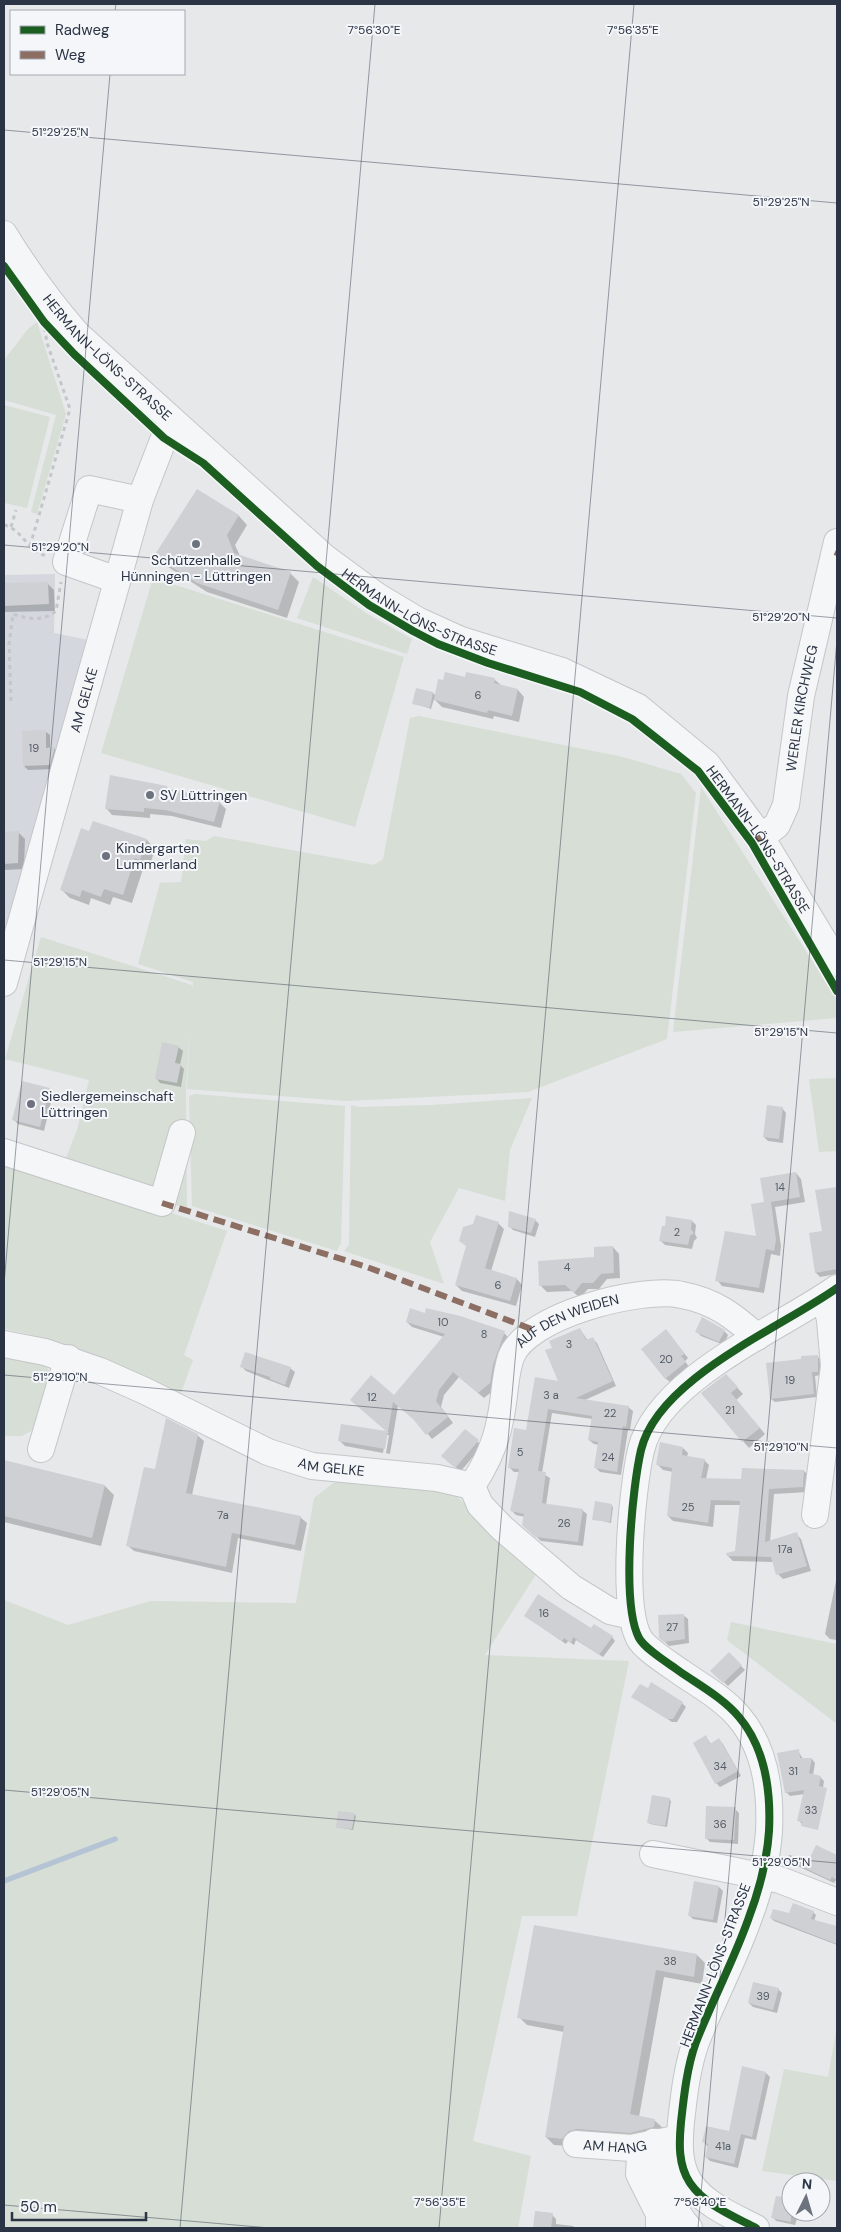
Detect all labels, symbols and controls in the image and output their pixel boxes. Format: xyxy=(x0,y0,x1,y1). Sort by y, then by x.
legend xyxy=(10,10,185,75)
text: Radweg xyxy=(55,20,109,40)
text: 7°56'30"E xyxy=(348,22,401,38)
text: 7°56'35"E xyxy=(607,22,659,38)
text: Weg xyxy=(55,45,86,65)
text: 51°29'25"N xyxy=(31,124,89,140)
text: 51°29'25"N xyxy=(752,194,810,210)
street label: HERMANN-LÖNS-STRASSE xyxy=(39,290,176,425)
marker: Schützenhalle Hünningen - Lüttringen xyxy=(190,538,202,550)
text: 51°29'20"N xyxy=(31,539,89,555)
place label: Schützenhalle Hünningen - Lüttringen xyxy=(121,551,271,585)
street label: HERMANN-LÖNS-STRASSE xyxy=(338,564,500,660)
text: 51°29'20"N xyxy=(752,609,810,625)
street label: WERLER KIRCHWEG xyxy=(782,643,822,773)
street label: AM GELKE xyxy=(66,665,101,735)
house number: 6 xyxy=(475,688,482,702)
house number: 19 xyxy=(29,741,39,755)
street label: HERMANN-LÖNS-STRASSE xyxy=(702,762,814,917)
place label: SV Lüttringen xyxy=(160,786,247,804)
marker: SV Lüttringen xyxy=(144,789,156,801)
place label: Kindergarten Lummerland xyxy=(116,839,199,873)
marker: Kindergarten Lummerland xyxy=(100,850,112,862)
text: 51°29'15"N xyxy=(33,954,87,970)
text: 51°29'15"N xyxy=(754,1024,808,1040)
place label: Siedlergemeinschaft Lüttringen xyxy=(41,1087,174,1121)
marker: Siedlergemeinschaft Lüttringen xyxy=(25,1098,37,1110)
house number: 14 xyxy=(775,1180,785,1194)
house number: 2 xyxy=(674,1225,680,1239)
house number: 4 xyxy=(564,1260,571,1274)
house number: 6 xyxy=(495,1278,502,1292)
street label: AUF DEN WEIDEN xyxy=(512,1290,620,1352)
house number: 10 xyxy=(438,1315,448,1329)
house number: 8 xyxy=(481,1327,487,1341)
house number: 3 xyxy=(566,1337,572,1351)
house number: 20 xyxy=(659,1352,673,1366)
text: 51°29'10"N xyxy=(32,1369,88,1385)
house number: 19 xyxy=(785,1373,795,1387)
house number: 3 a xyxy=(543,1388,559,1402)
house number: 12 xyxy=(367,1390,377,1404)
house number: 21 xyxy=(725,1403,735,1417)
house number: 22 xyxy=(604,1406,616,1420)
text: 51°29'10"N xyxy=(753,1439,809,1455)
house number: 5 xyxy=(517,1445,524,1459)
house number: 24 xyxy=(602,1450,615,1464)
street label: AM GELKE xyxy=(296,1453,365,1480)
house number: 25 xyxy=(681,1500,695,1514)
house number: 7a xyxy=(217,1508,229,1522)
house number: 26 xyxy=(557,1516,571,1530)
house number: 17a xyxy=(778,1542,792,1556)
house number: 16 xyxy=(539,1606,549,1620)
house number: 27 xyxy=(666,1620,678,1634)
house number: 34 xyxy=(713,1759,727,1773)
house number: 31 xyxy=(788,1764,798,1778)
text: 51°29'05"N xyxy=(31,1784,89,1800)
house number: 33 xyxy=(804,1803,818,1817)
house number: 36 xyxy=(713,1817,727,1831)
text: 51°29'05"N xyxy=(752,1854,810,1870)
street label: HERMANN-LÖNS-STRASSE xyxy=(675,1881,755,2049)
house number: 38 xyxy=(663,1954,677,1968)
house number: 39 xyxy=(756,1989,770,2003)
street label: AM HANG xyxy=(582,2136,648,2158)
house number: 41a xyxy=(715,2139,731,2153)
north arrow xyxy=(781,2172,831,2222)
text: N xyxy=(801,2175,813,2193)
scale bar xyxy=(12,2190,146,2222)
text: 7°56'35"E xyxy=(414,2194,466,2210)
text: 7°56'40"E xyxy=(674,2194,726,2210)
text: 50 m xyxy=(20,2197,57,2217)

